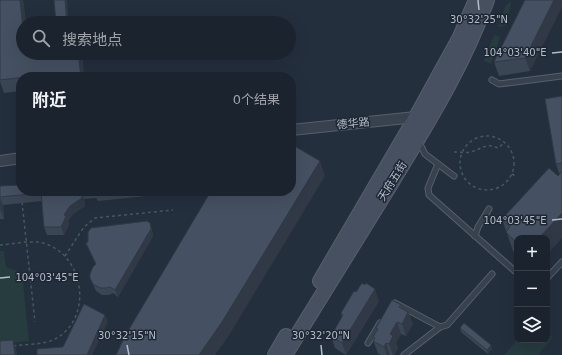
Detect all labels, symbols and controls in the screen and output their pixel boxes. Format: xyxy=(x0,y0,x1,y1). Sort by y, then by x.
text: 30°32'25"N xyxy=(450,14,508,25)
search box xyxy=(16,16,296,60)
icon: search xyxy=(30,27,52,49)
text: 搜索地点 xyxy=(62,31,122,49)
text: 104°03'40"E xyxy=(483,47,547,58)
text: 附近 xyxy=(32,90,66,110)
text: 0个结果 xyxy=(233,92,280,107)
street label: 德华路 xyxy=(336,115,370,132)
street label: 天府五街 xyxy=(375,159,410,203)
text: 104°03'45"E xyxy=(483,215,547,226)
map controls xyxy=(514,235,550,343)
button: + xyxy=(514,235,550,271)
button: − xyxy=(514,271,550,307)
text: 104°03'45"E xyxy=(15,272,79,283)
button: layers xyxy=(514,307,550,343)
text: 30°32'15"N xyxy=(98,330,156,341)
text: 30°32'20"N xyxy=(292,330,350,341)

